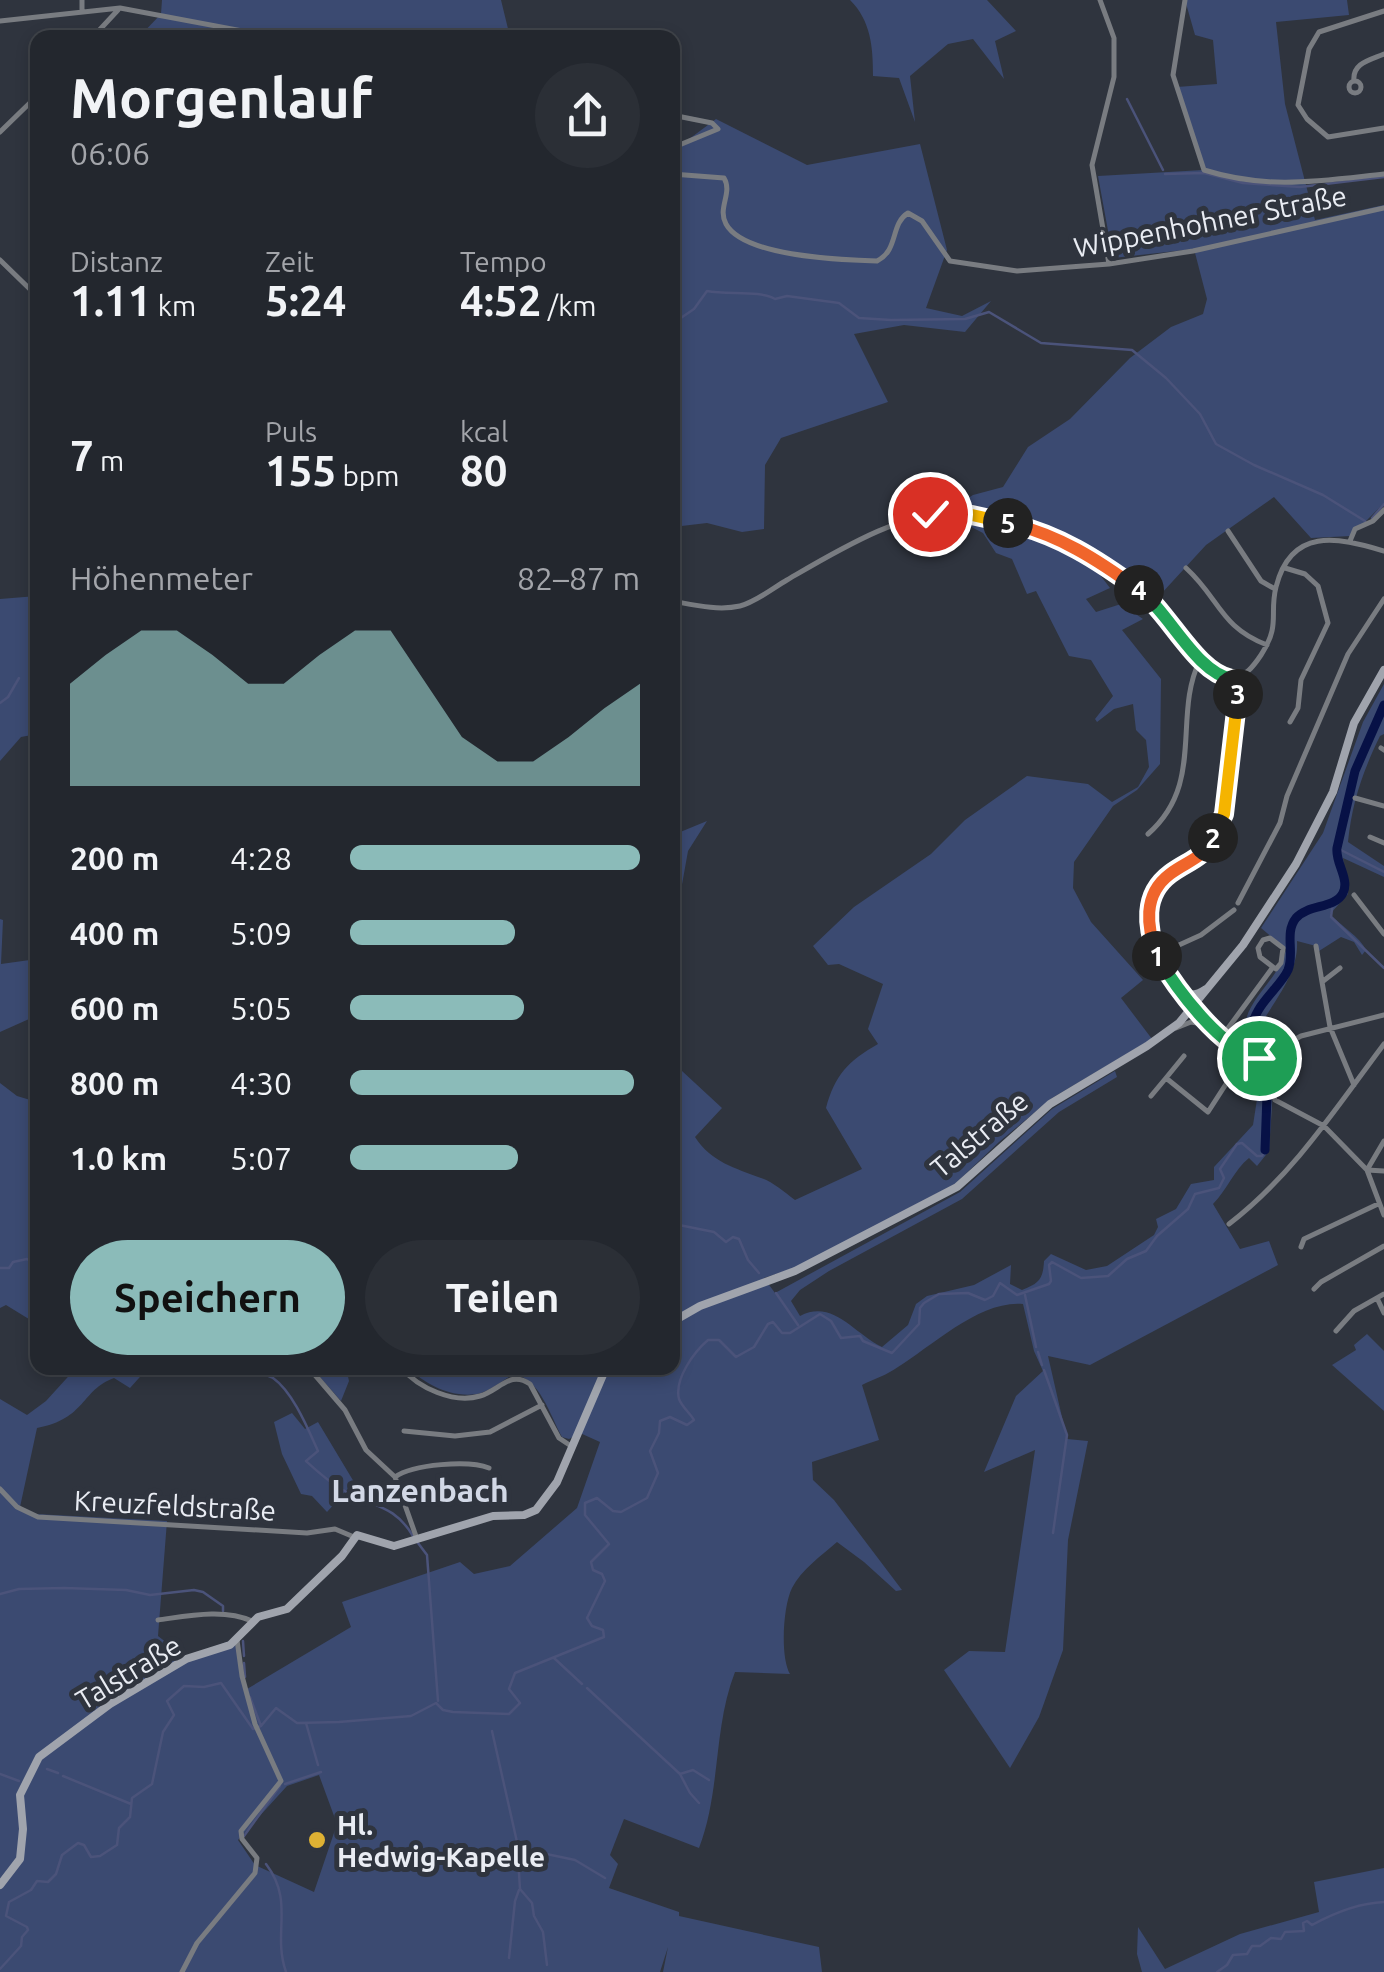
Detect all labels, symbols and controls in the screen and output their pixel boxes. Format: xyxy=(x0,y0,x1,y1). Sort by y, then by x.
button: share xyxy=(535,63,640,168)
text: Morgenlauf xyxy=(70,67,373,128)
text: 06:06 xyxy=(70,135,150,171)
street label: Wippenhohner Straße xyxy=(1071,179,1349,263)
text: Distanz xyxy=(70,246,163,277)
text: Zeit xyxy=(265,246,314,277)
text: Tempo xyxy=(460,246,547,277)
text: 1.11 xyxy=(70,277,151,324)
text: 5:24 xyxy=(265,277,346,324)
text: 4:52 xyxy=(460,277,541,324)
text: km xyxy=(151,290,196,321)
text: /km xyxy=(541,290,596,321)
text: Puls xyxy=(265,416,317,447)
text: kcal xyxy=(460,416,508,447)
text: 7 xyxy=(70,432,94,479)
text: m xyxy=(94,445,124,476)
text: 155 xyxy=(265,447,336,494)
text: 80 xyxy=(460,447,507,494)
text: bpm xyxy=(336,460,399,491)
pin xyxy=(888,472,973,557)
icon: check xyxy=(903,487,958,542)
pin: 5 xyxy=(983,498,1033,548)
text: 5 xyxy=(1000,507,1016,538)
text: Höhenmeter xyxy=(70,560,253,596)
text: 82–87 m xyxy=(517,560,640,596)
pin: 4 xyxy=(1114,565,1164,615)
text: 4 xyxy=(1131,574,1147,605)
pin: 3 xyxy=(1213,669,1263,719)
text: 3 xyxy=(1230,678,1246,709)
pin: 2 xyxy=(1188,813,1238,863)
text: 2 xyxy=(1205,822,1221,853)
text: 200 m xyxy=(70,840,159,876)
text: 4:28 xyxy=(230,840,292,876)
text: 400 m xyxy=(70,915,159,951)
text: 5:09 xyxy=(230,915,292,951)
pin: 1 xyxy=(1132,931,1182,981)
text: 1 xyxy=(1149,940,1165,971)
text: 600 m xyxy=(70,990,159,1026)
text: 5:05 xyxy=(230,990,292,1026)
pin xyxy=(1217,1016,1302,1101)
icon: arrive xyxy=(1232,1031,1287,1086)
text: 800 m xyxy=(70,1065,159,1101)
text: 4:30 xyxy=(230,1065,292,1101)
street label: Talstraße xyxy=(924,1085,1034,1183)
text: 1.0 km xyxy=(70,1140,167,1176)
text: 5:07 xyxy=(230,1140,292,1176)
button: Speichern xyxy=(70,1240,345,1355)
button: Teilen xyxy=(365,1240,640,1355)
district label: Lanzenbach xyxy=(331,1472,509,1508)
street label: Kreuzfeldstraße xyxy=(73,1484,277,1526)
street label: Talstraße xyxy=(70,1629,186,1715)
place label: Hl. Hedwig-Kapelle xyxy=(337,1809,545,1872)
marker: Hl. Hedwig-Kapelle xyxy=(306,1829,328,1851)

